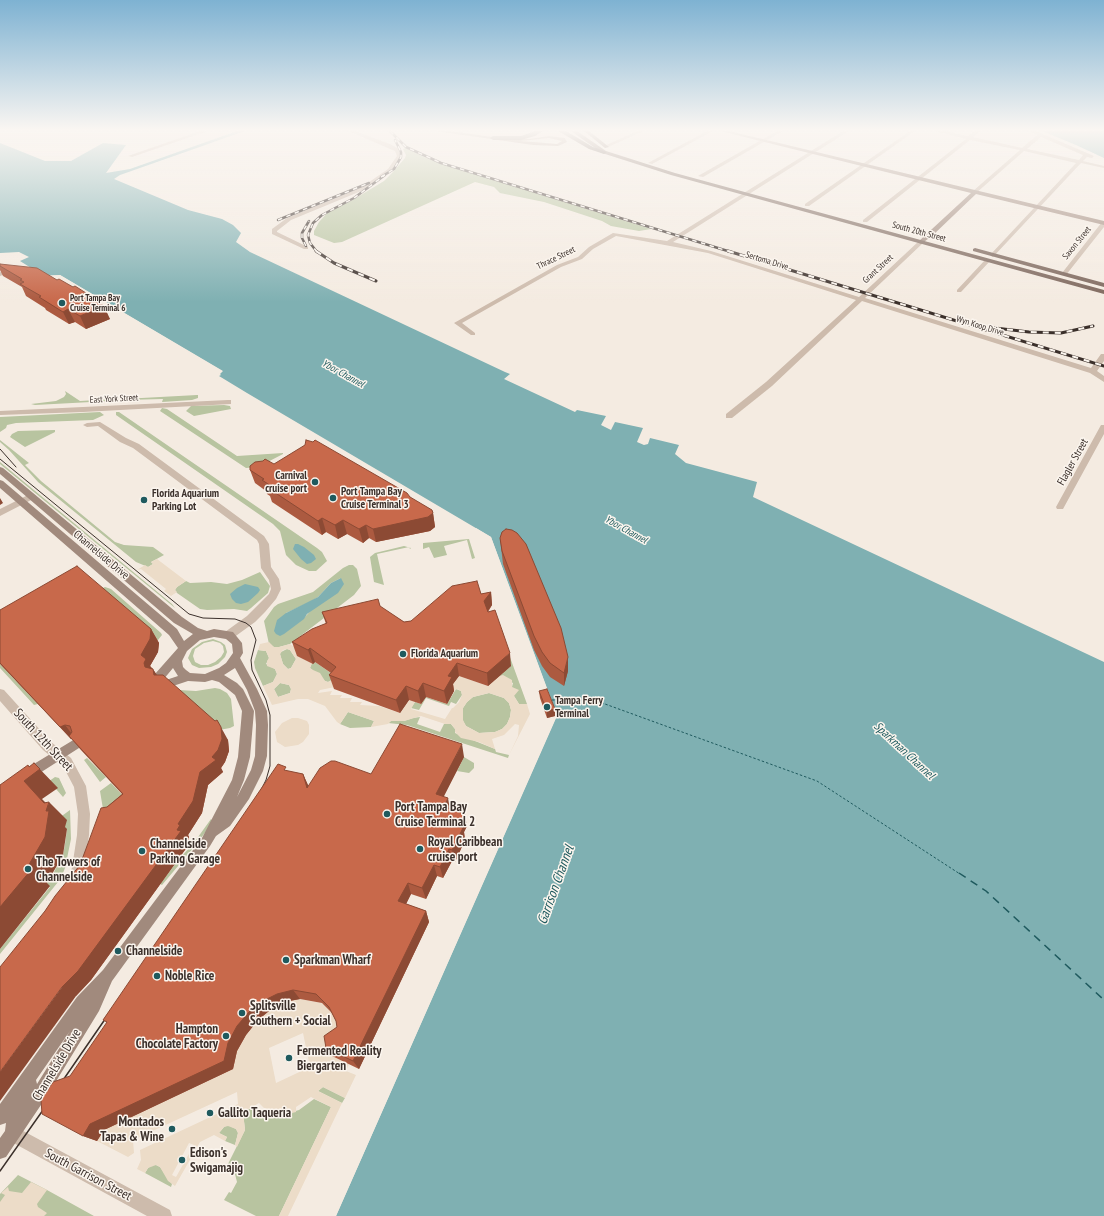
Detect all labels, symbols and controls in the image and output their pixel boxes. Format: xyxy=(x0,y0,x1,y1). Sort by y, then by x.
street label: South 20th Street xyxy=(891,220,947,244)
street label: Saxon Street xyxy=(1060,224,1094,262)
street label: Thrace Street xyxy=(535,244,577,272)
street label: Sertoma Drive xyxy=(744,249,790,273)
street label: Grant Street xyxy=(861,252,895,286)
place label: Port Tampa Bay Cruise Terminal 6 xyxy=(70,293,125,314)
marker: Port Tampa Bay Cruise Terminal 6 xyxy=(57,298,67,308)
street label: Wyn Koop Drive xyxy=(955,314,1005,338)
water label: Ybor Channel xyxy=(320,358,366,390)
street label: East York Street xyxy=(89,392,139,406)
street label: Flagler Street xyxy=(1055,436,1091,488)
place label: Carnival cruise port xyxy=(265,469,307,495)
marker: Carnival cruise port xyxy=(310,477,320,487)
place label: Port Tampa Bay Cruise Terminal 3 xyxy=(341,485,409,511)
place label: Florida Aquarium Parking Lot xyxy=(152,487,219,513)
marker: Port Tampa Bay Cruise Terminal 3 xyxy=(328,493,338,503)
marker: Florida Aquarium Parking Lot xyxy=(139,495,149,505)
water label: Ybor Channel xyxy=(603,514,649,546)
street label: Channelside Drive xyxy=(70,528,132,582)
place label: Florida Aquarium xyxy=(411,647,478,661)
marker: Florida Aquarium xyxy=(398,649,408,659)
place label: Tampa Ferry Terminal xyxy=(555,694,603,720)
marker: Tampa Ferry Terminal xyxy=(542,702,552,712)
street label: South 12th Street xyxy=(10,706,76,774)
water label: Sparkman Channel xyxy=(871,719,937,783)
place label: Port Tampa Bay Cruise Terminal 2 xyxy=(395,799,475,830)
marker: Port Tampa Bay Cruise Terminal 2 xyxy=(382,809,392,819)
place label: Royal Caribbean cruise port xyxy=(428,834,502,865)
place label: Channelside Parking Garage xyxy=(150,836,220,867)
water label: Garrison Channel xyxy=(534,843,578,927)
marker: Royal Caribbean cruise port xyxy=(415,844,425,854)
marker: Channelside Parking Garage xyxy=(137,846,147,856)
place label: The Towers of Channelside xyxy=(36,854,100,885)
marker: The Towers of Channelside xyxy=(23,864,33,874)
place label: Channelside xyxy=(126,943,182,959)
marker: Channelside xyxy=(113,946,123,956)
place label: Sparkman Wharf xyxy=(294,952,370,968)
marker: Sparkman Wharf xyxy=(281,955,291,965)
place label: Noble Rice xyxy=(165,968,214,984)
marker: Noble Rice xyxy=(152,971,162,981)
place label: Splitsville Southern + Social xyxy=(250,998,331,1029)
marker: Splitsville Southern + Social xyxy=(237,1008,247,1018)
place label: Hampton Chocolate Factory xyxy=(136,1021,218,1052)
street label: Channelside Drive xyxy=(29,1026,85,1104)
marker: Hampton Chocolate Factory xyxy=(221,1031,231,1041)
place label: Fermented Reality Biergarten xyxy=(297,1043,381,1074)
marker: Fermented Reality Biergarten xyxy=(284,1053,294,1063)
place label: Gallito Taqueria xyxy=(218,1105,291,1121)
marker: Gallito Taqueria xyxy=(205,1108,215,1118)
place label: Montados Tapas & Wine xyxy=(100,1114,164,1145)
marker: Montados Tapas & Wine xyxy=(167,1124,177,1134)
place label: Edison's Swigamajig xyxy=(190,1145,243,1176)
street label: South Garrison Street xyxy=(42,1146,134,1204)
marker: Edison's Swigamajig xyxy=(177,1155,187,1165)

